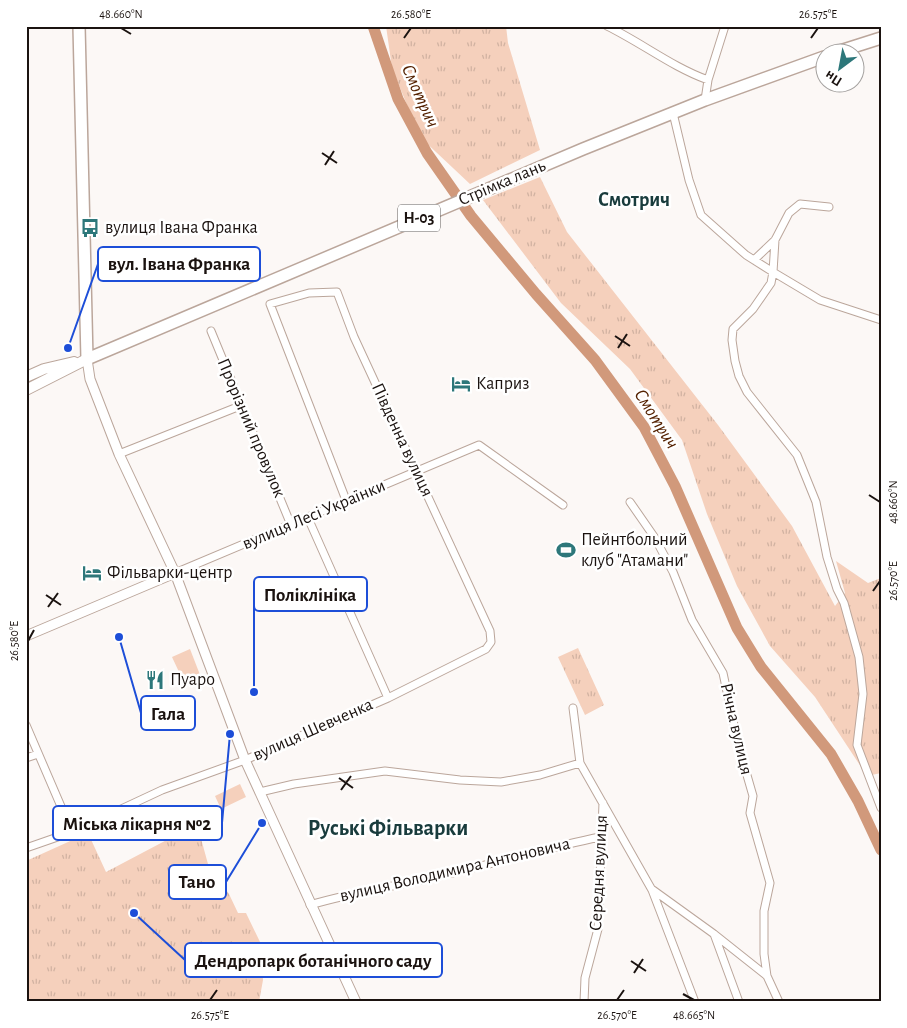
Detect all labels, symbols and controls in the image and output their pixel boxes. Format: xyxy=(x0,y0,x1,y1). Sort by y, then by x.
text: 48.660°N xyxy=(99,8,143,20)
text: 26.580°E xyxy=(391,8,431,20)
text: 26.575°E xyxy=(799,8,837,20)
north arrow xyxy=(814,42,864,92)
water label: Смотрич xyxy=(398,62,442,130)
text: Пн xyxy=(823,68,845,89)
street label: Стрімка лань xyxy=(456,156,549,209)
district label: Смотрич xyxy=(598,190,670,210)
road number: Н-03 xyxy=(398,204,440,232)
bus stop icon: вулиця Івана Франка xyxy=(79,217,101,239)
place label: вулиця Івана Франка xyxy=(105,219,258,237)
callout: вул. Івана Франка xyxy=(98,247,260,281)
text: вул. Івана Франка xyxy=(108,255,250,274)
street label: Прорізний провулок xyxy=(214,356,289,501)
hotel icon: Каприз xyxy=(450,373,472,395)
place label: Каприз xyxy=(476,375,529,393)
street label: Південна вулиця xyxy=(368,380,436,500)
water label: Смотрич xyxy=(630,386,682,452)
street label: вулиця Лесі Українки xyxy=(240,477,388,553)
text: 48.660°N xyxy=(887,480,899,524)
place label: Пейнтбольний клуб "Атамани" xyxy=(581,530,688,570)
sports icon: Пейнтбольний клуб "Атамани" xyxy=(555,539,577,561)
text: 26.570°E xyxy=(887,561,899,601)
hotel icon: Фільварки-центр xyxy=(81,562,103,584)
place label: Фільварки-центр xyxy=(107,564,232,582)
callout: Поліклініка xyxy=(254,577,367,611)
text: Поліклініка xyxy=(264,586,356,605)
text: 26.580°E xyxy=(8,621,20,661)
restaurant icon: Пуаро xyxy=(144,669,166,691)
place label: Пуаро xyxy=(170,671,215,689)
street label: Річна вулиця xyxy=(717,681,755,777)
street label: вулиця Шевченка xyxy=(250,695,376,765)
callout: Гала xyxy=(141,696,195,730)
text: Гала xyxy=(151,705,185,724)
callout: Міська лікарня №2 xyxy=(53,806,222,840)
street label: Середня вулиця xyxy=(587,814,611,932)
text: Міська лікарня №2 xyxy=(63,815,211,834)
district label: Руські Фільварки xyxy=(308,817,468,840)
street label: вулиця Володимира Антоновича xyxy=(338,835,572,905)
callout: Тано xyxy=(169,865,226,899)
text: Тано xyxy=(179,873,215,892)
callout: Дендропарк ботанічного саду xyxy=(185,943,442,977)
text: Дендропарк ботанічного саду xyxy=(195,952,432,971)
text: 26.575°E xyxy=(191,1009,229,1021)
text: 26.570°E xyxy=(597,1009,637,1021)
text: 48.665°N xyxy=(673,1009,715,1021)

